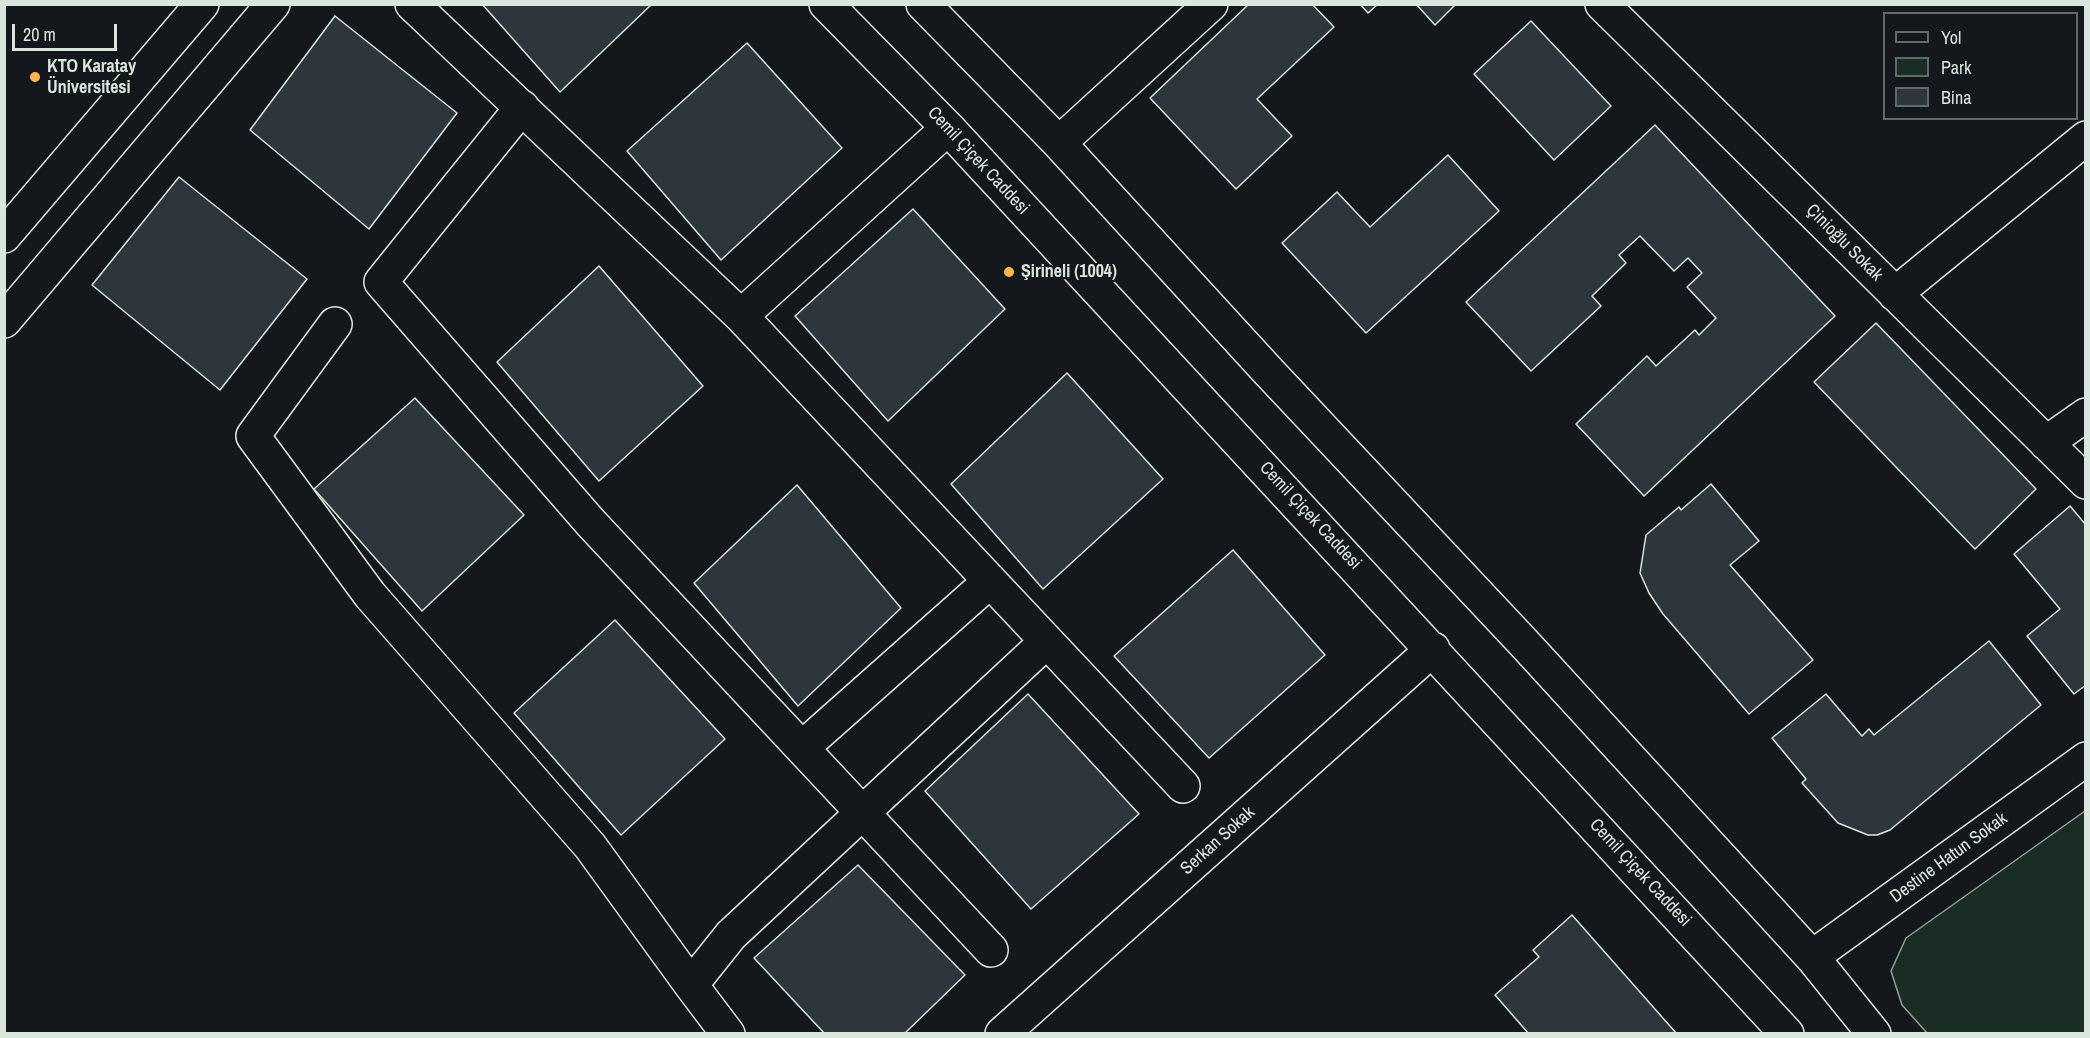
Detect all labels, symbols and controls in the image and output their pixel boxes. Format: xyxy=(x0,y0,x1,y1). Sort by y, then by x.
scale bar xyxy=(15,12,120,50)
legend xyxy=(1883,12,2078,120)
text: 20 m xyxy=(23,22,56,47)
text: Yol xyxy=(1941,25,1961,50)
text: Park xyxy=(1941,55,1971,80)
place label: KTO Karatay Üniversitesi xyxy=(47,56,136,98)
marker: KTO Karatay Üniversitesi xyxy=(28,70,42,84)
text: Bina xyxy=(1941,85,1971,110)
street label: Cemil Çiçek Caddesi xyxy=(923,103,1033,219)
street label: Çinioğlu Sokak xyxy=(1801,200,1887,286)
place label: Şirineli (1004) xyxy=(1021,261,1117,283)
marker: Şirineli (1004) xyxy=(1002,265,1016,279)
street label: Cemil Çiçek Caddesi xyxy=(1255,458,1365,574)
street label: Serkan Sokak xyxy=(1177,802,1259,880)
street label: Destine Hatun Sokak xyxy=(1886,808,2012,908)
street label: Cemil Çiçek Caddesi xyxy=(1585,815,1695,931)

